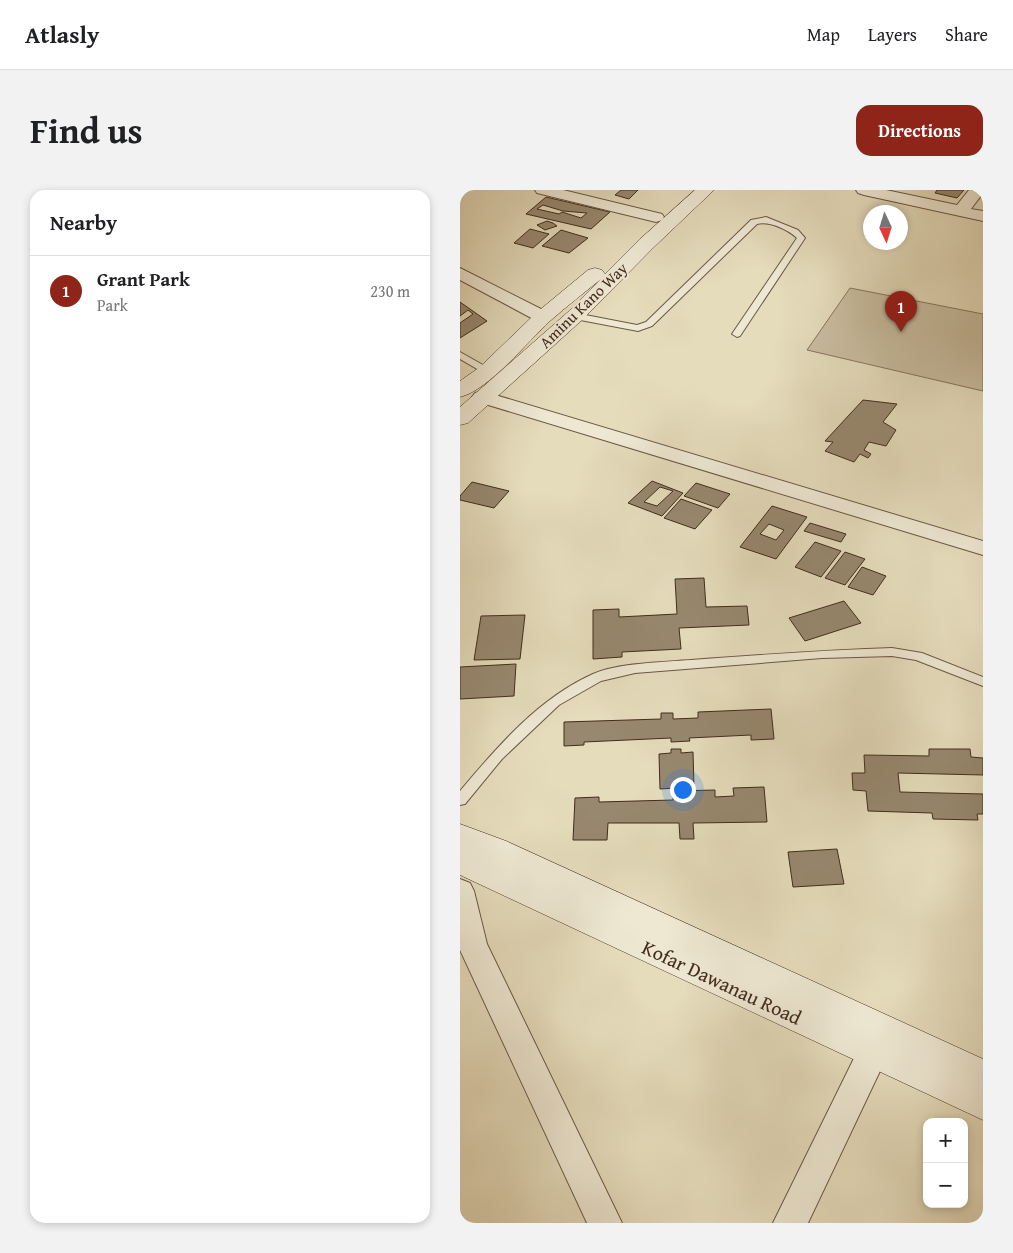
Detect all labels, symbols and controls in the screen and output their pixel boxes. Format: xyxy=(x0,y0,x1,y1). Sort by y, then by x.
text: Atlasly xyxy=(25,17,99,52)
text: Map xyxy=(807,21,840,48)
text: Layers xyxy=(868,21,917,48)
text: Share xyxy=(945,21,988,48)
text: Find us xyxy=(30,105,143,156)
button: Directions xyxy=(856,105,983,156)
north arrow xyxy=(863,205,908,250)
text: Nearby xyxy=(50,207,117,238)
street label: Aminu Kano Way xyxy=(533,257,633,353)
text: Grant Park xyxy=(97,265,190,293)
text: 1 xyxy=(62,279,70,303)
text: 230 m xyxy=(370,279,410,303)
pin: 1 xyxy=(885,291,917,332)
text: Park xyxy=(97,293,128,317)
your location xyxy=(670,777,696,803)
street label: Kofar Dawanau Road xyxy=(637,932,807,1032)
map controls xyxy=(923,1118,968,1208)
button: + xyxy=(923,1118,968,1163)
button: − xyxy=(923,1163,968,1208)

